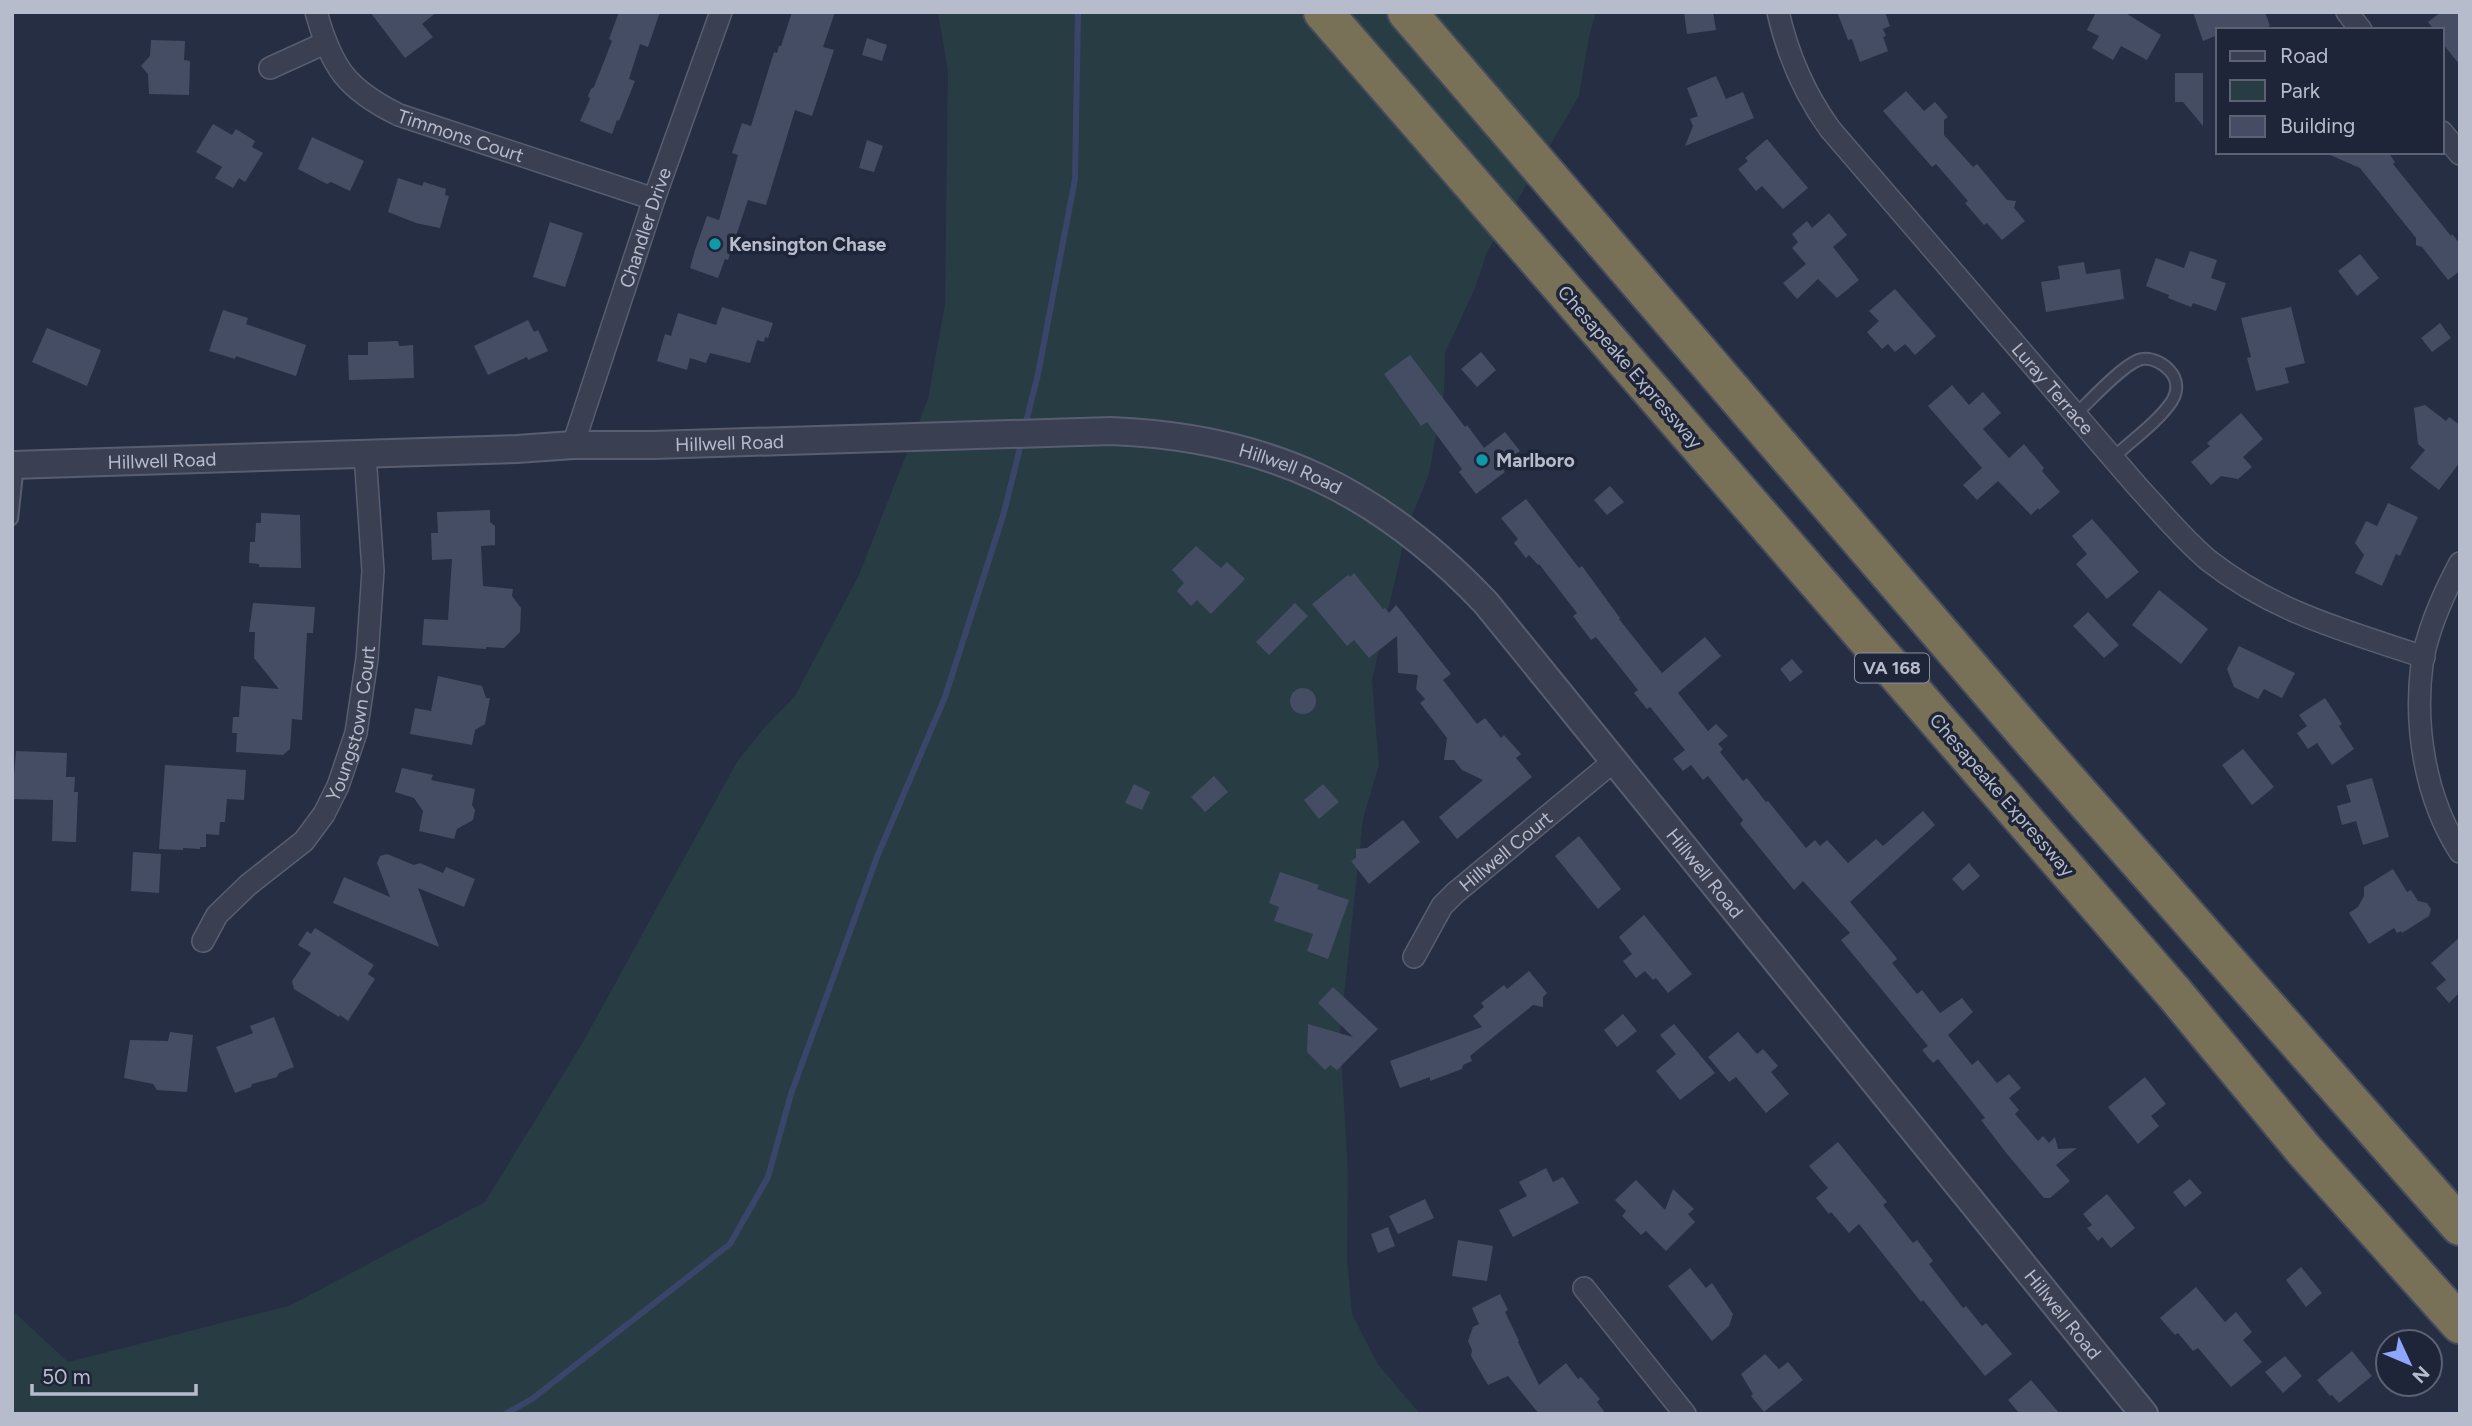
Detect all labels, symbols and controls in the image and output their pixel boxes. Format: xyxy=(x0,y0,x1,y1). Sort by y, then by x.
legend xyxy=(2216,28,2444,154)
text: Road xyxy=(2280,43,2328,68)
text: Park xyxy=(2280,78,2321,103)
street label: Timmons Court xyxy=(395,104,527,167)
text: Building xyxy=(2280,113,2355,138)
street label: Chandler Drive xyxy=(614,164,676,291)
place label: Kensington Chase xyxy=(729,233,887,256)
marker: Kensington Chase xyxy=(707,236,723,252)
street label: Chesapeake Expressway xyxy=(1553,281,1707,453)
street label: Luray Terrace xyxy=(2007,338,2099,439)
street label: Hillwell Road xyxy=(675,429,784,456)
street label: Hillwell Road xyxy=(1236,438,1346,499)
street label: Hillwell Road xyxy=(107,447,217,473)
place label: Marlboro xyxy=(1496,449,1575,472)
marker: Marlboro xyxy=(1474,452,1490,468)
street label: Youngstown Court xyxy=(321,645,379,805)
road number: VA 168 xyxy=(1855,654,1929,682)
street label: Chesapeake Expressway xyxy=(1925,709,2079,881)
street label: Hillwell Court xyxy=(1454,806,1557,897)
street label: Hillwell Road xyxy=(1662,824,1748,923)
street label: Hillwell Road xyxy=(2020,1265,2106,1364)
north arrow xyxy=(2374,1328,2444,1398)
scale bar xyxy=(32,1352,196,1396)
text: N xyxy=(2407,1361,2434,1388)
text: 50 m xyxy=(42,1364,91,1389)

